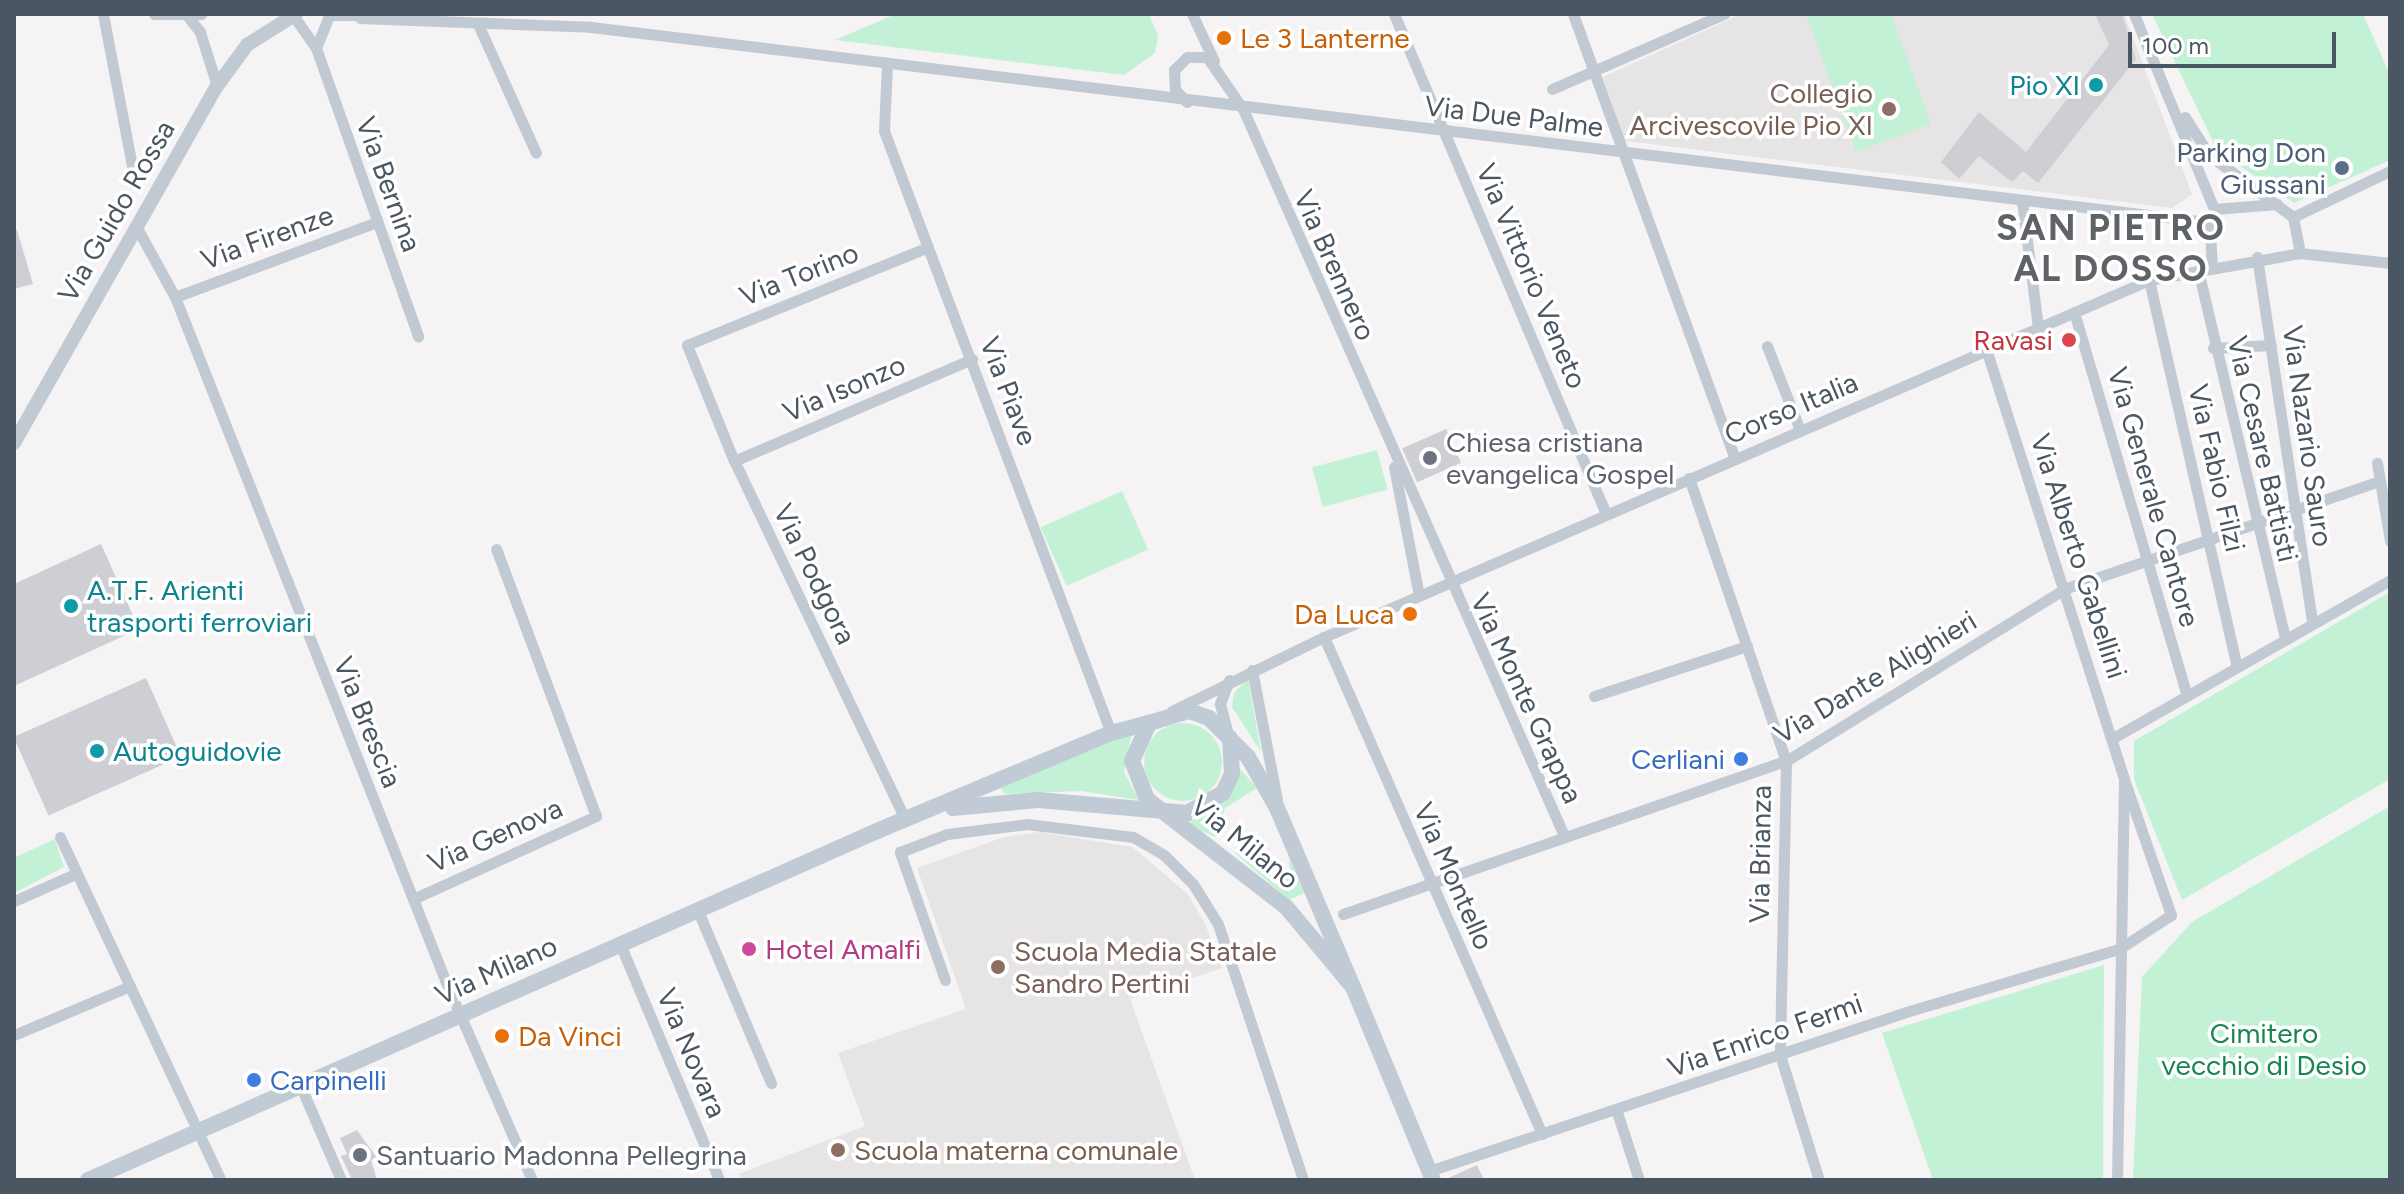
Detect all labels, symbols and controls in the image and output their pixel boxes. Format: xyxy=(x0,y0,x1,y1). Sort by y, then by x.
scale bar xyxy=(2132,16,2340,66)
place label: Le 3 Lanterne xyxy=(1240,21,1410,55)
marker: Le 3 Lanterne xyxy=(1215,29,1233,47)
text: 100 m xyxy=(2142,31,2209,60)
place label: Pio XI xyxy=(2009,68,2080,102)
place label: Collegio Arcivescovile Pio XI xyxy=(1629,76,1873,142)
marker: Pio XI xyxy=(2087,76,2105,94)
street label: Via Due Palme xyxy=(1423,88,1605,144)
marker: Collegio Arcivescovile Pio XI xyxy=(1880,100,1898,118)
street label: Via Bernina xyxy=(349,112,429,256)
street label: Via Guido Rossa xyxy=(50,114,182,308)
place label: Parking Don Giussani xyxy=(2176,135,2326,201)
street label: Via Vittorio Veneto xyxy=(1470,159,1594,393)
marker: Parking Don Giussani xyxy=(2333,159,2351,177)
street label: Via Brennero xyxy=(1287,185,1383,345)
street label: Via Firenze xyxy=(196,198,338,276)
district label: SAN PIETRO AL DOSSO xyxy=(1996,205,2226,290)
street label: Via Torino xyxy=(735,235,863,313)
place label: Ravasi xyxy=(1973,323,2053,357)
street label: Via Nazario Sauro xyxy=(2276,323,2340,549)
marker: Ravasi xyxy=(2060,331,2078,349)
street label: Via Piave xyxy=(973,332,1045,450)
street label: Via Cesare Battisti xyxy=(2221,333,2305,565)
street label: Via Isonzo xyxy=(778,347,910,429)
street label: Via Generale Cantore xyxy=(2101,363,2207,631)
street label: Corso Italia xyxy=(1719,365,1863,451)
street label: Via Fabio Filzi xyxy=(2181,381,2253,555)
place label: Chiesa cristiana evangelica Gospel xyxy=(1446,425,1674,491)
street label: Via Alberto Gabellini xyxy=(2024,429,2134,683)
marker: Chiesa cristiana evangelica Gospel xyxy=(1421,449,1439,467)
street label: Via Podgora xyxy=(767,498,863,650)
place label: A.T.F. Arienti trasporti ferroviari xyxy=(87,573,312,639)
street label: Via Monte Grappa xyxy=(1464,588,1590,808)
marker: A.T.F. Arienti trasporti ferroviari xyxy=(62,597,80,615)
place label: Da Luca xyxy=(1294,597,1394,631)
street label: Via Dante Alighieri xyxy=(1768,603,1982,751)
marker: Da Luca xyxy=(1401,605,1419,623)
street label: Via Brescia xyxy=(327,652,409,792)
place label: Autoguidovie xyxy=(113,734,282,768)
marker: Autoguidovie xyxy=(88,742,106,760)
place label: Cerliani xyxy=(1631,742,1725,776)
marker: Cerliani xyxy=(1732,750,1750,768)
street label: Via Brianza xyxy=(1742,785,1778,923)
street label: Via Milano xyxy=(1184,788,1306,896)
street label: Via Genova xyxy=(423,790,567,880)
street label: Via Montello xyxy=(1407,797,1501,955)
street label: Via Milano xyxy=(430,928,562,1012)
place label: Hotel Amalfi xyxy=(765,932,921,966)
place label: Scuola Media Statale Sandro Pertini xyxy=(1014,934,1277,1000)
marker: Hotel Amalfi xyxy=(740,940,758,958)
marker: Scuola Media Statale Sandro Pertini xyxy=(989,958,1007,976)
street label: Via Novara xyxy=(650,983,734,1123)
street label: Via Enrico Fermi xyxy=(1663,986,1867,1084)
park label: Cimitero vecchio di Desio xyxy=(2161,1016,2367,1082)
place label: Da Vinci xyxy=(518,1019,622,1053)
marker: Da Vinci xyxy=(493,1027,511,1045)
place label: Carpinelli xyxy=(270,1063,387,1097)
marker: Carpinelli xyxy=(245,1071,263,1089)
place label: Scuola materna comunale xyxy=(854,1133,1178,1167)
place label: Santuario Madonna Pellegrina xyxy=(376,1138,747,1172)
marker: Scuola materna comunale xyxy=(829,1141,847,1159)
marker: Santuario Madonna Pellegrina xyxy=(351,1146,369,1164)

